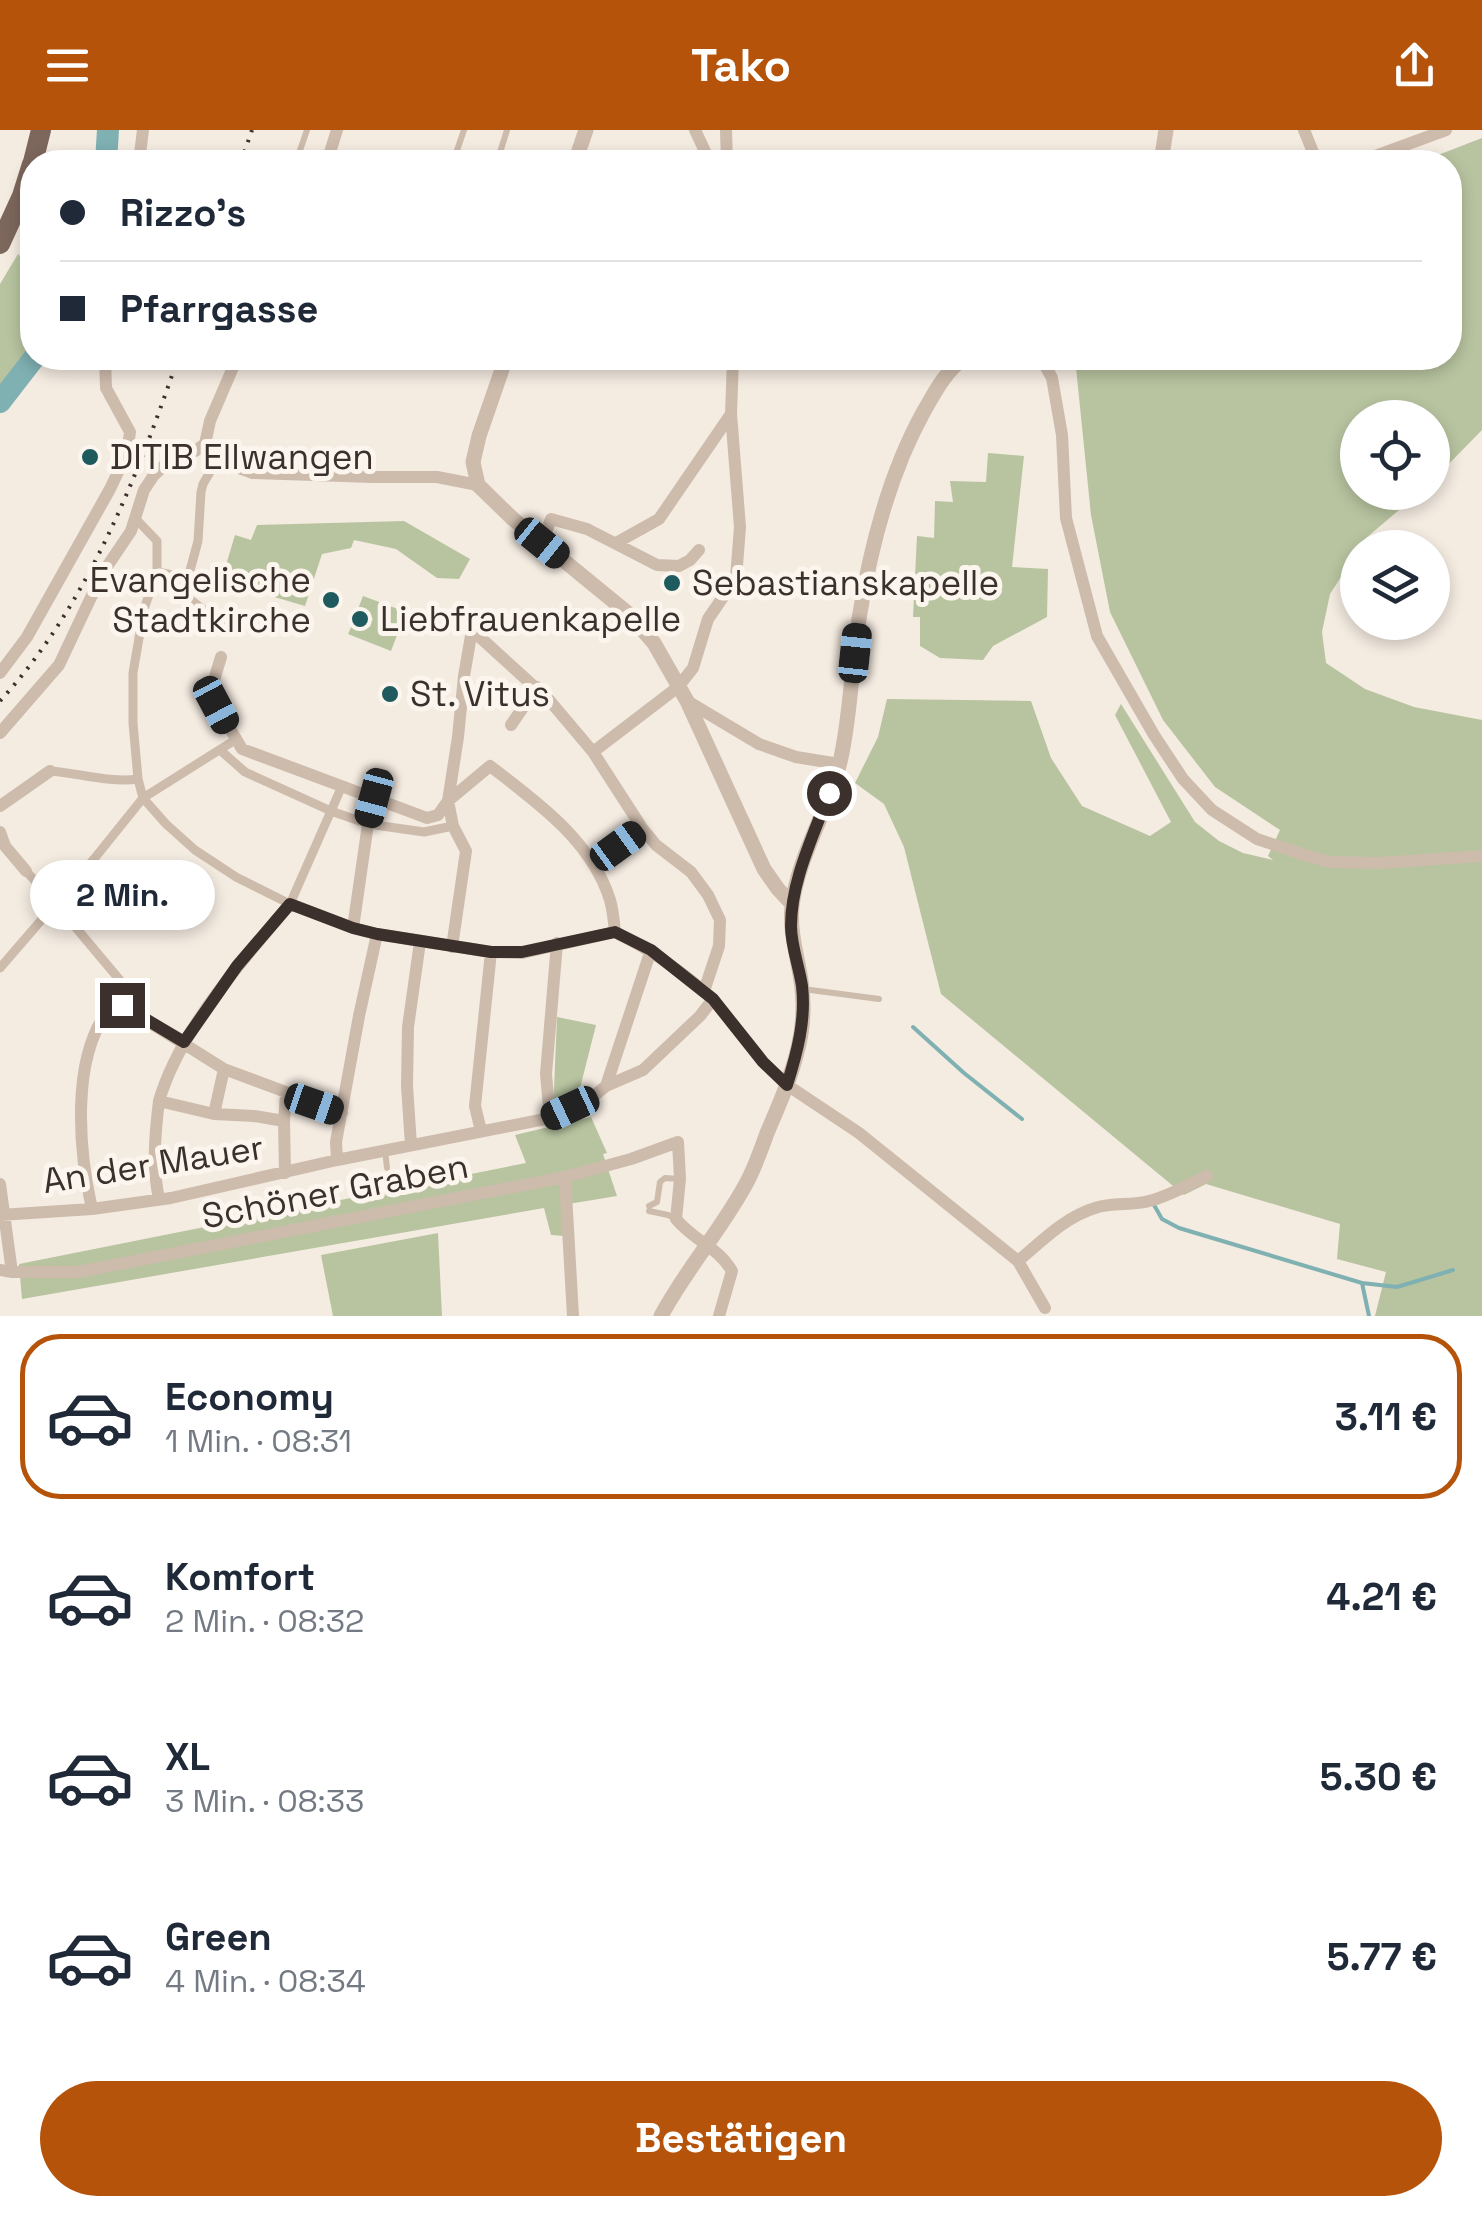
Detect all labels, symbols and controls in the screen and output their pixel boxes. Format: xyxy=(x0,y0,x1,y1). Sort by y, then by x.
text: Tako xyxy=(691,37,791,94)
icon: menu xyxy=(40,38,95,93)
icon: share xyxy=(1387,38,1442,93)
text: Rizzo's xyxy=(120,189,246,237)
text: Pfarrgasse xyxy=(120,285,318,333)
map controls xyxy=(1340,400,1450,640)
button: locate xyxy=(1340,400,1450,510)
place label: DITIB Ellwangen xyxy=(110,435,374,479)
marker: DITIB Ellwangen xyxy=(79,446,101,468)
car xyxy=(509,512,575,574)
button: layers xyxy=(1340,530,1450,640)
place label: Evangelische Stadtkirche xyxy=(90,558,311,642)
place label: Sebastianskapelle xyxy=(692,561,999,605)
marker: Sebastianskapelle xyxy=(661,572,683,594)
marker: Evangelische Stadtkirche xyxy=(320,589,342,611)
place label: Liebfrauenkapelle xyxy=(380,597,681,641)
marker: Liebfrauenkapelle xyxy=(349,608,371,630)
car xyxy=(837,622,873,684)
car xyxy=(189,671,243,739)
place label: St. Vitus xyxy=(410,672,550,716)
marker: St. Vitus xyxy=(379,683,401,705)
car xyxy=(352,765,396,831)
route start xyxy=(807,771,852,816)
car xyxy=(585,816,651,876)
callout: 2 Min. xyxy=(29,860,214,930)
text: 2 Min. xyxy=(76,875,169,915)
route end xyxy=(100,983,145,1028)
car xyxy=(281,1080,347,1128)
car xyxy=(536,1082,604,1134)
street label: An der Mauer xyxy=(39,1125,267,1203)
street label: Schöner Graben xyxy=(198,1144,472,1238)
icon: car xyxy=(45,1372,135,1462)
text: Economy xyxy=(165,1373,334,1421)
text: 3.11 € xyxy=(1335,1393,1437,1441)
text: 1 Min. · 08:31 xyxy=(165,1421,352,1461)
icon: car xyxy=(45,1552,135,1642)
text: Komfort xyxy=(165,1553,315,1601)
text: 4.21 € xyxy=(1326,1573,1437,1621)
text: 2 Min. · 08:32 xyxy=(165,1601,364,1641)
icon: car xyxy=(45,1732,135,1822)
text: XL xyxy=(165,1733,210,1781)
text: 5.30 € xyxy=(1320,1753,1437,1801)
text: 3 Min. · 08:33 xyxy=(165,1781,364,1821)
icon: car xyxy=(45,1912,135,2002)
text: Green xyxy=(165,1913,272,1961)
text: 5.77 € xyxy=(1327,1933,1437,1981)
text: 4 Min. · 08:34 xyxy=(165,1961,366,2001)
button: Bestätigen xyxy=(40,2081,1442,2196)

